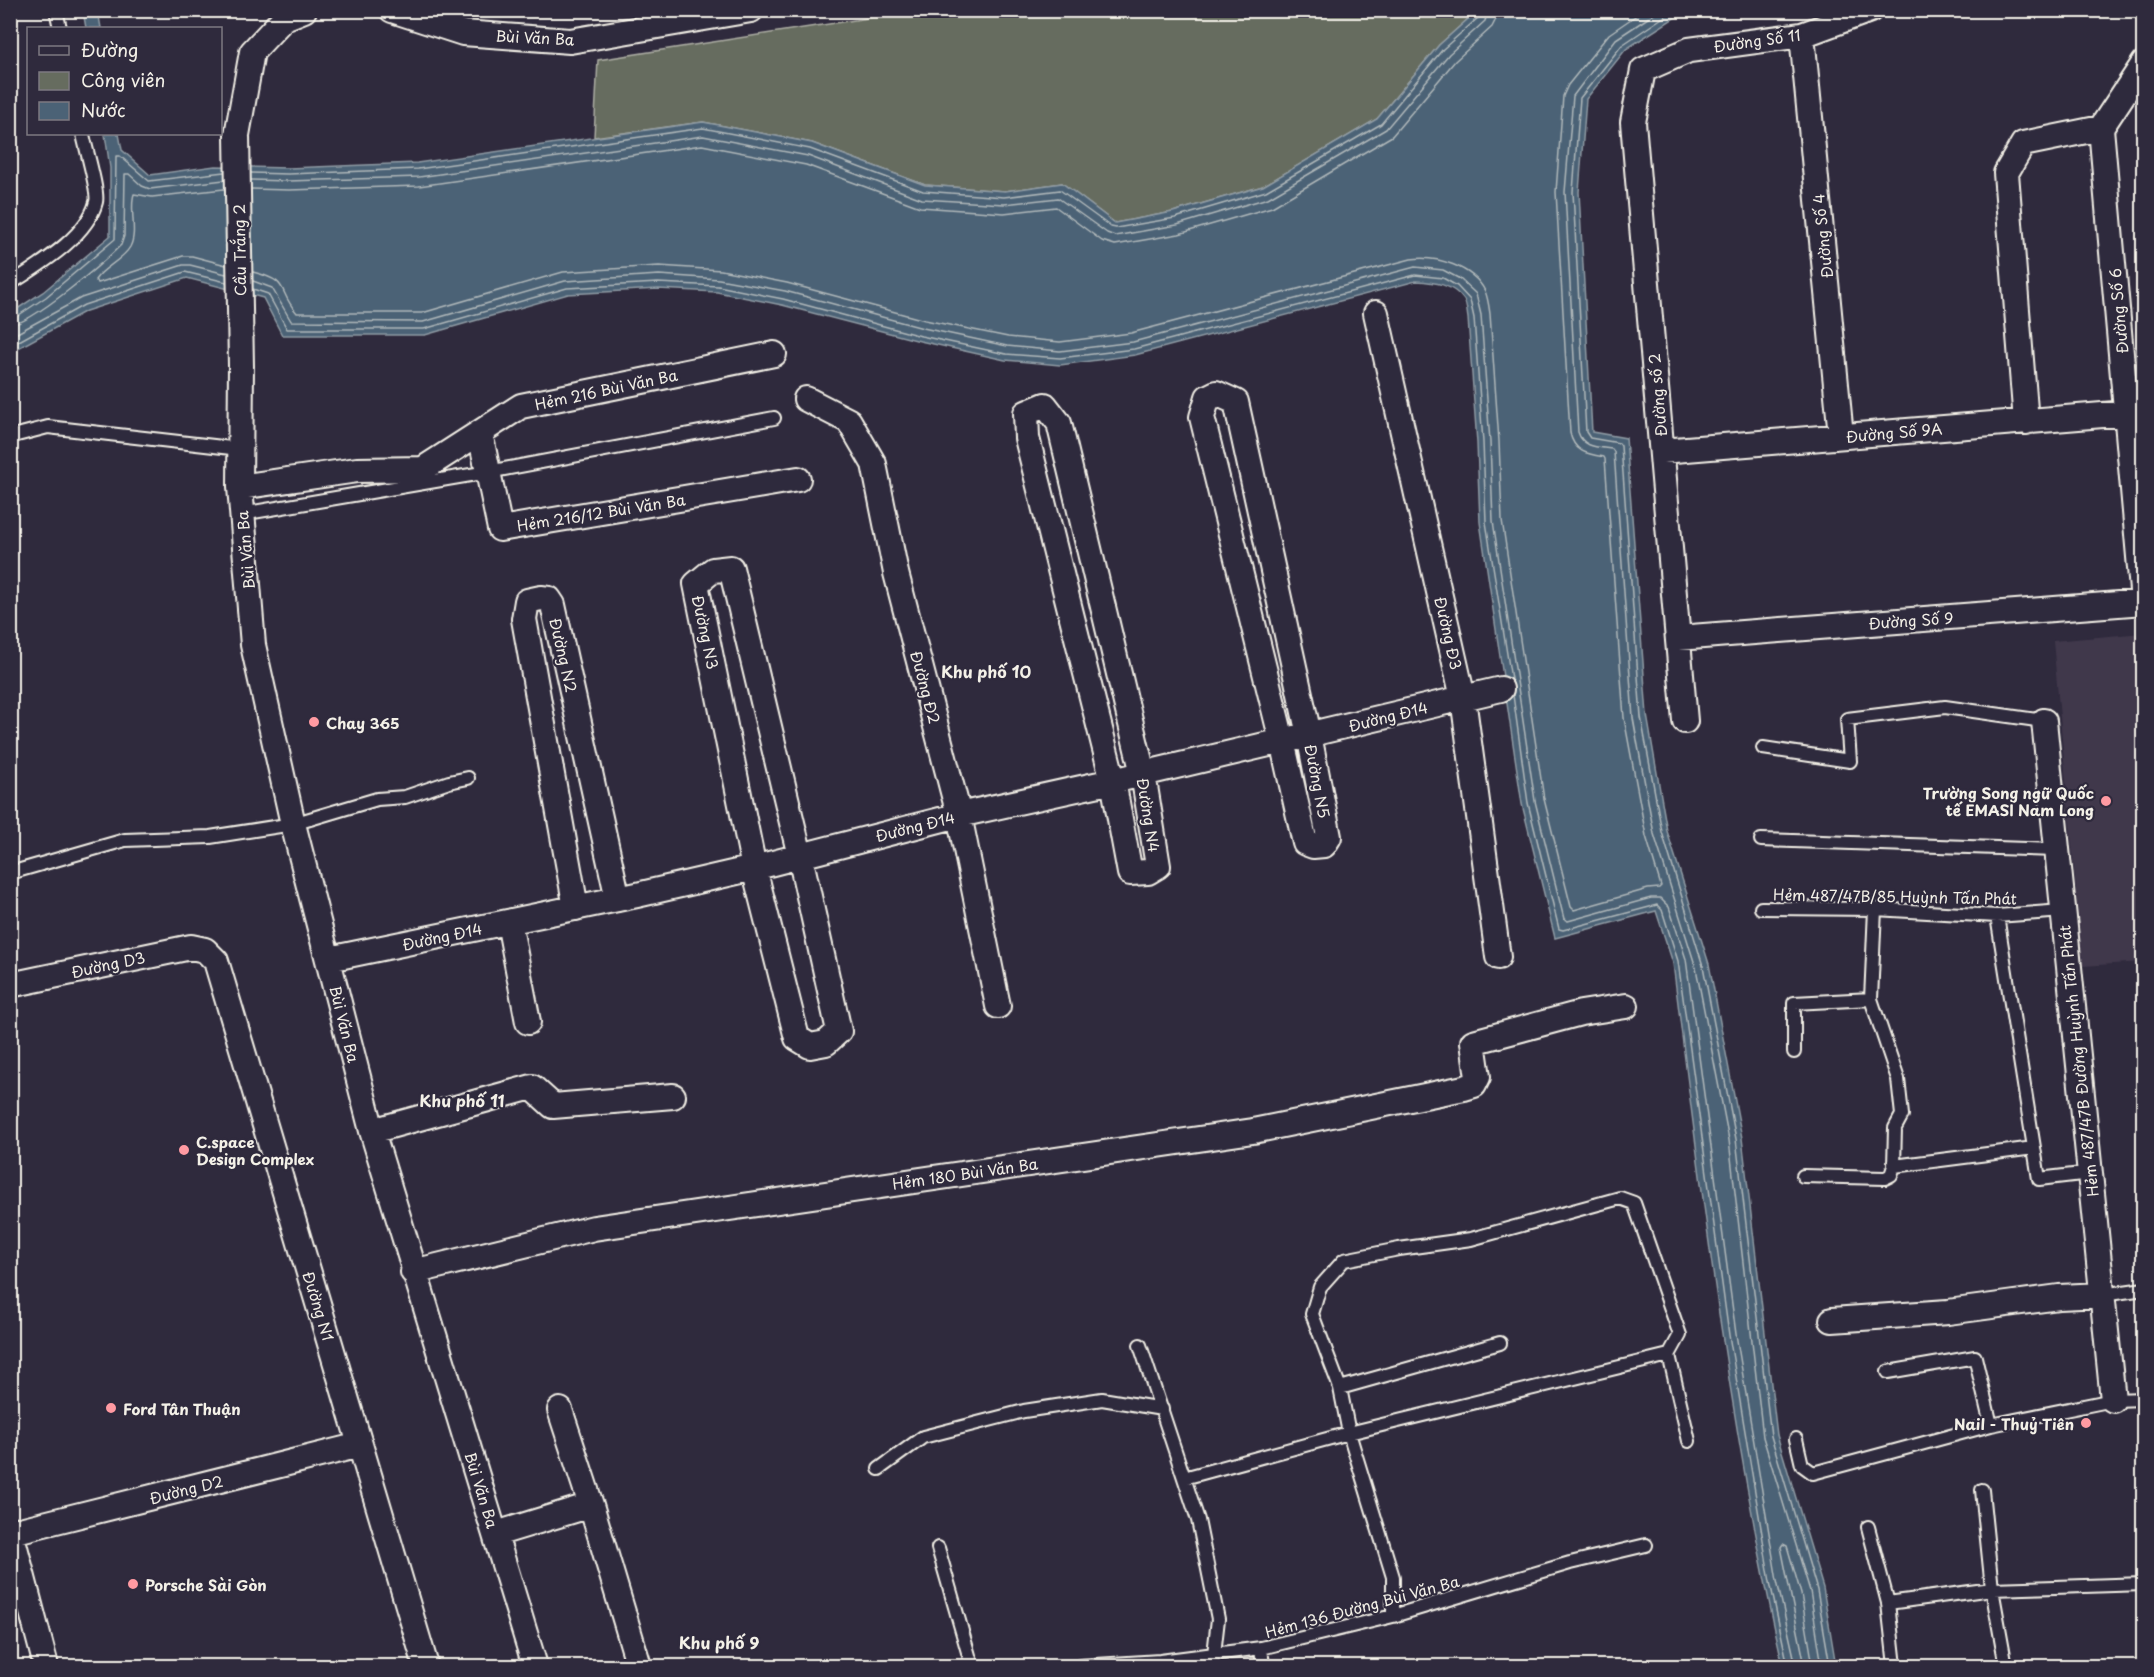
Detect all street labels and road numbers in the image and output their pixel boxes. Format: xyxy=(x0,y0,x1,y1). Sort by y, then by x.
street label: Bùi Văn Ba xyxy=(495,23,575,51)
street label: Đường Số 11 xyxy=(1712,23,1802,57)
street label: Đường Số 4 xyxy=(1806,193,1838,279)
street label: Cầu Trắng 2 xyxy=(227,204,251,296)
street label: Đường Số 6 xyxy=(2103,267,2133,355)
street label: Đường số 2 xyxy=(1642,352,1672,438)
street label: Hẻm 216 Bùi Văn Ba xyxy=(532,363,680,415)
street label: Đường Số 9A xyxy=(1845,416,1943,448)
street label: Hẻm 216/12 Bùi Văn Ba xyxy=(515,487,687,537)
street label: Bùi Văn Ba xyxy=(230,509,260,590)
street label: Đường N3 xyxy=(687,593,725,671)
street label: Đường Đ3 xyxy=(1429,594,1469,672)
street label: Đường Số 9 xyxy=(1868,606,1954,634)
street label: Đường N2 xyxy=(544,615,584,695)
street label: Đường Đ2 xyxy=(905,648,947,726)
street label: Đường Đ14 xyxy=(1346,695,1430,737)
street label: Đường N5 xyxy=(1300,742,1336,820)
street label: Đường N4 xyxy=(1132,776,1166,854)
street label: Đường Đ14 xyxy=(873,805,957,847)
street label: Hẻm 487/47B/85 Huỳnh Tấn Phát xyxy=(1773,882,2017,910)
street label: Đường Đ14 xyxy=(400,916,484,956)
street label: Hẻm 487/47B Đường Huỳnh Tấn Phát xyxy=(2052,924,2104,1198)
street label: Đường D3 xyxy=(69,945,147,983)
street label: Bùi Văn Ba xyxy=(324,983,366,1066)
street label: Hẻm 180 Bùi Văn Ba xyxy=(891,1151,1040,1195)
street label: Đường N1 xyxy=(297,1268,341,1344)
street label: Bùi Văn Ba xyxy=(459,1449,505,1532)
street label: Đường D2 xyxy=(147,1469,225,1509)
street label: Hẻm 136 Đường Bùi Văn Ba xyxy=(1262,1569,1462,1643)

